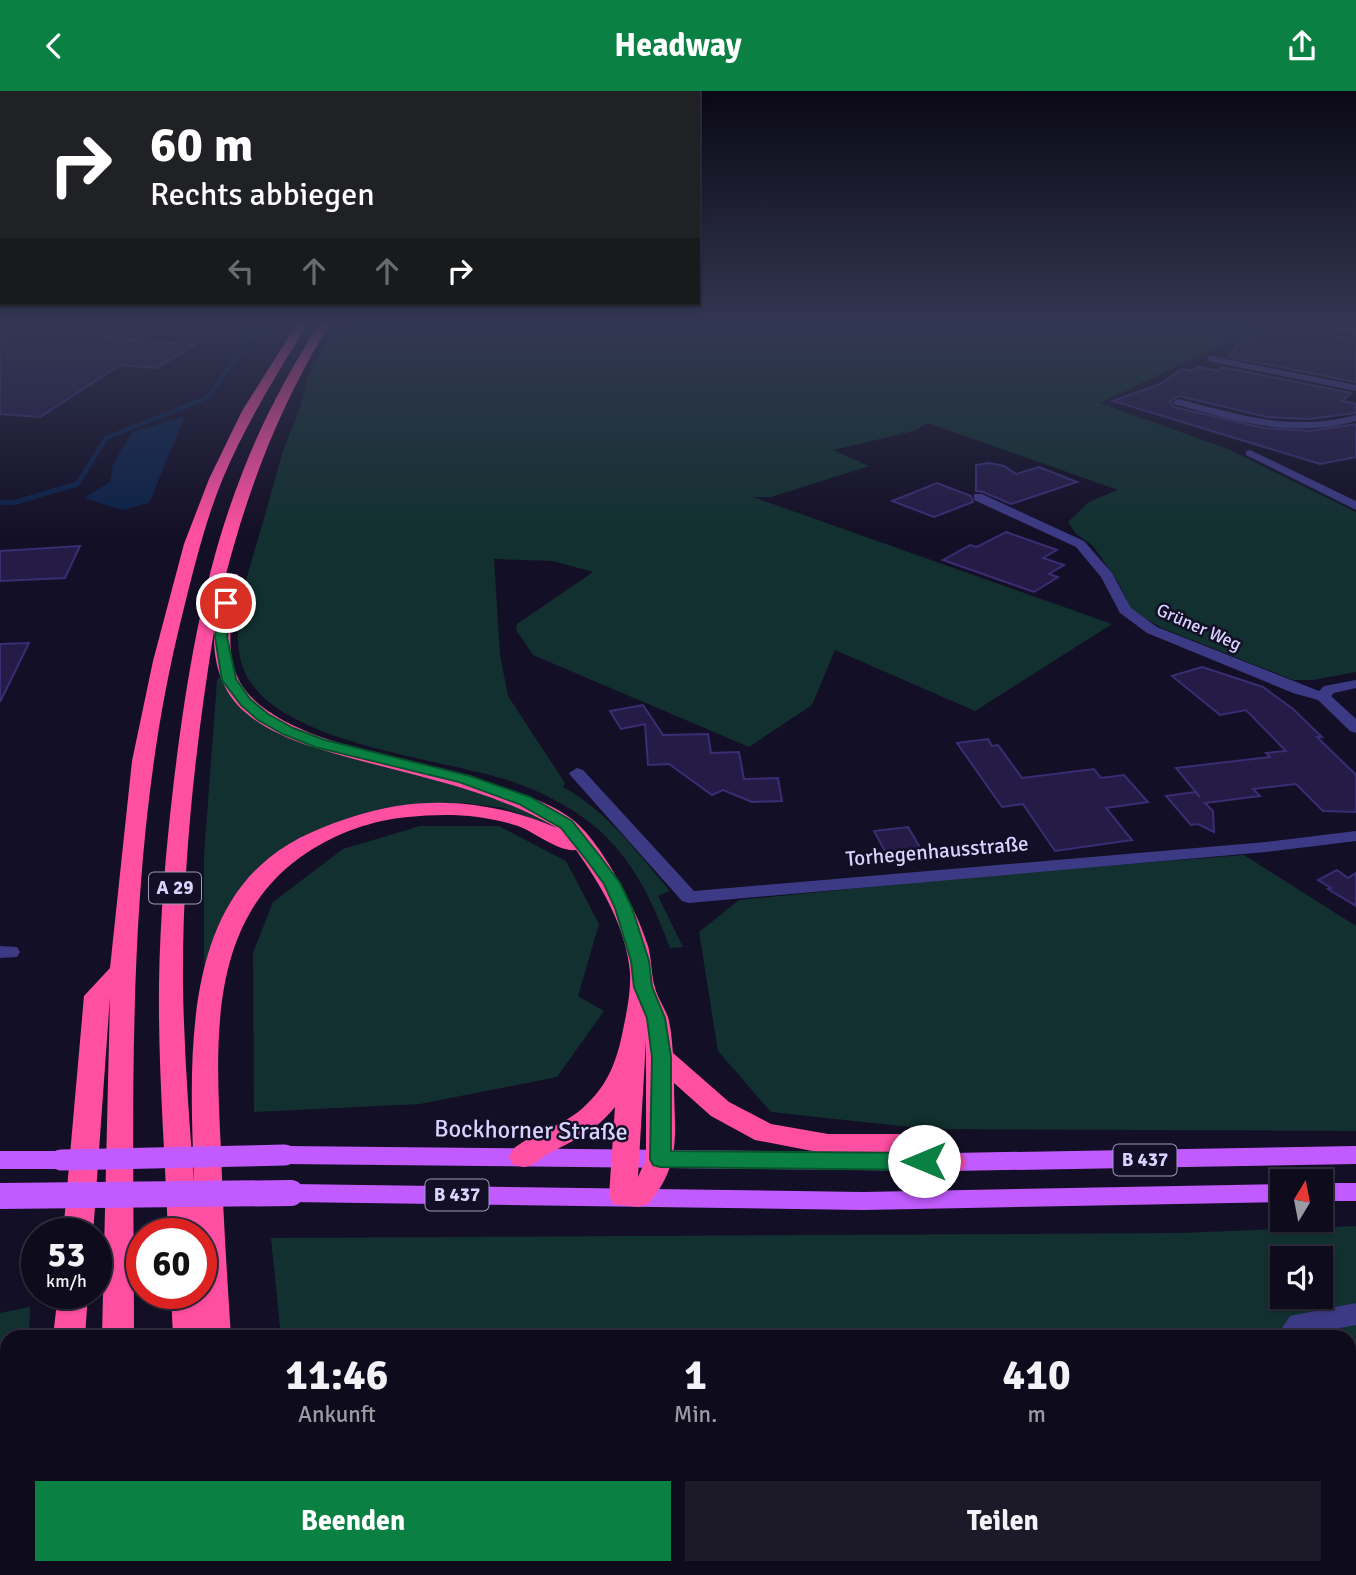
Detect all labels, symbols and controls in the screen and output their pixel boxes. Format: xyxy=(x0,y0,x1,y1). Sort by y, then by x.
text: Headway xyxy=(614,26,742,65)
icon: back xyxy=(35,27,73,65)
icon: share xyxy=(1283,27,1321,65)
text: 60 m xyxy=(150,115,253,175)
icon: right xyxy=(35,119,126,210)
text: Rechts abbiegen xyxy=(150,175,375,214)
icon: left xyxy=(222,252,260,290)
icon: ahead xyxy=(295,252,333,290)
icon: ahead xyxy=(368,252,406,290)
icon: right xyxy=(441,252,479,290)
pin xyxy=(196,573,256,633)
icon: arrive xyxy=(207,584,245,622)
street label: Grüner Weg xyxy=(1153,599,1245,655)
street label: Torhegenhausstraße xyxy=(844,830,1030,872)
road number: A 29 xyxy=(149,873,201,903)
street label: Bockhorner Straße xyxy=(434,1113,628,1147)
position arrow xyxy=(887,1124,961,1198)
road number: B 437 xyxy=(1114,1145,1176,1175)
north arrow xyxy=(1270,1169,1334,1232)
map controls xyxy=(1270,1169,1333,1309)
road number: B 437 xyxy=(426,1179,489,1211)
speed limit sign: 60 xyxy=(126,1218,217,1309)
text: 53 xyxy=(48,1233,85,1276)
button: sound xyxy=(1270,1246,1333,1309)
text: km/h xyxy=(46,1270,87,1292)
text: 11:46 xyxy=(285,1350,388,1401)
text: 1 xyxy=(684,1350,707,1401)
text: 410 xyxy=(1003,1350,1071,1401)
text: Ankunft xyxy=(298,1400,376,1429)
text: Min. xyxy=(674,1400,717,1429)
text: m xyxy=(1027,1400,1046,1429)
button: Beenden xyxy=(35,1481,671,1561)
button: Teilen xyxy=(685,1481,1321,1561)

